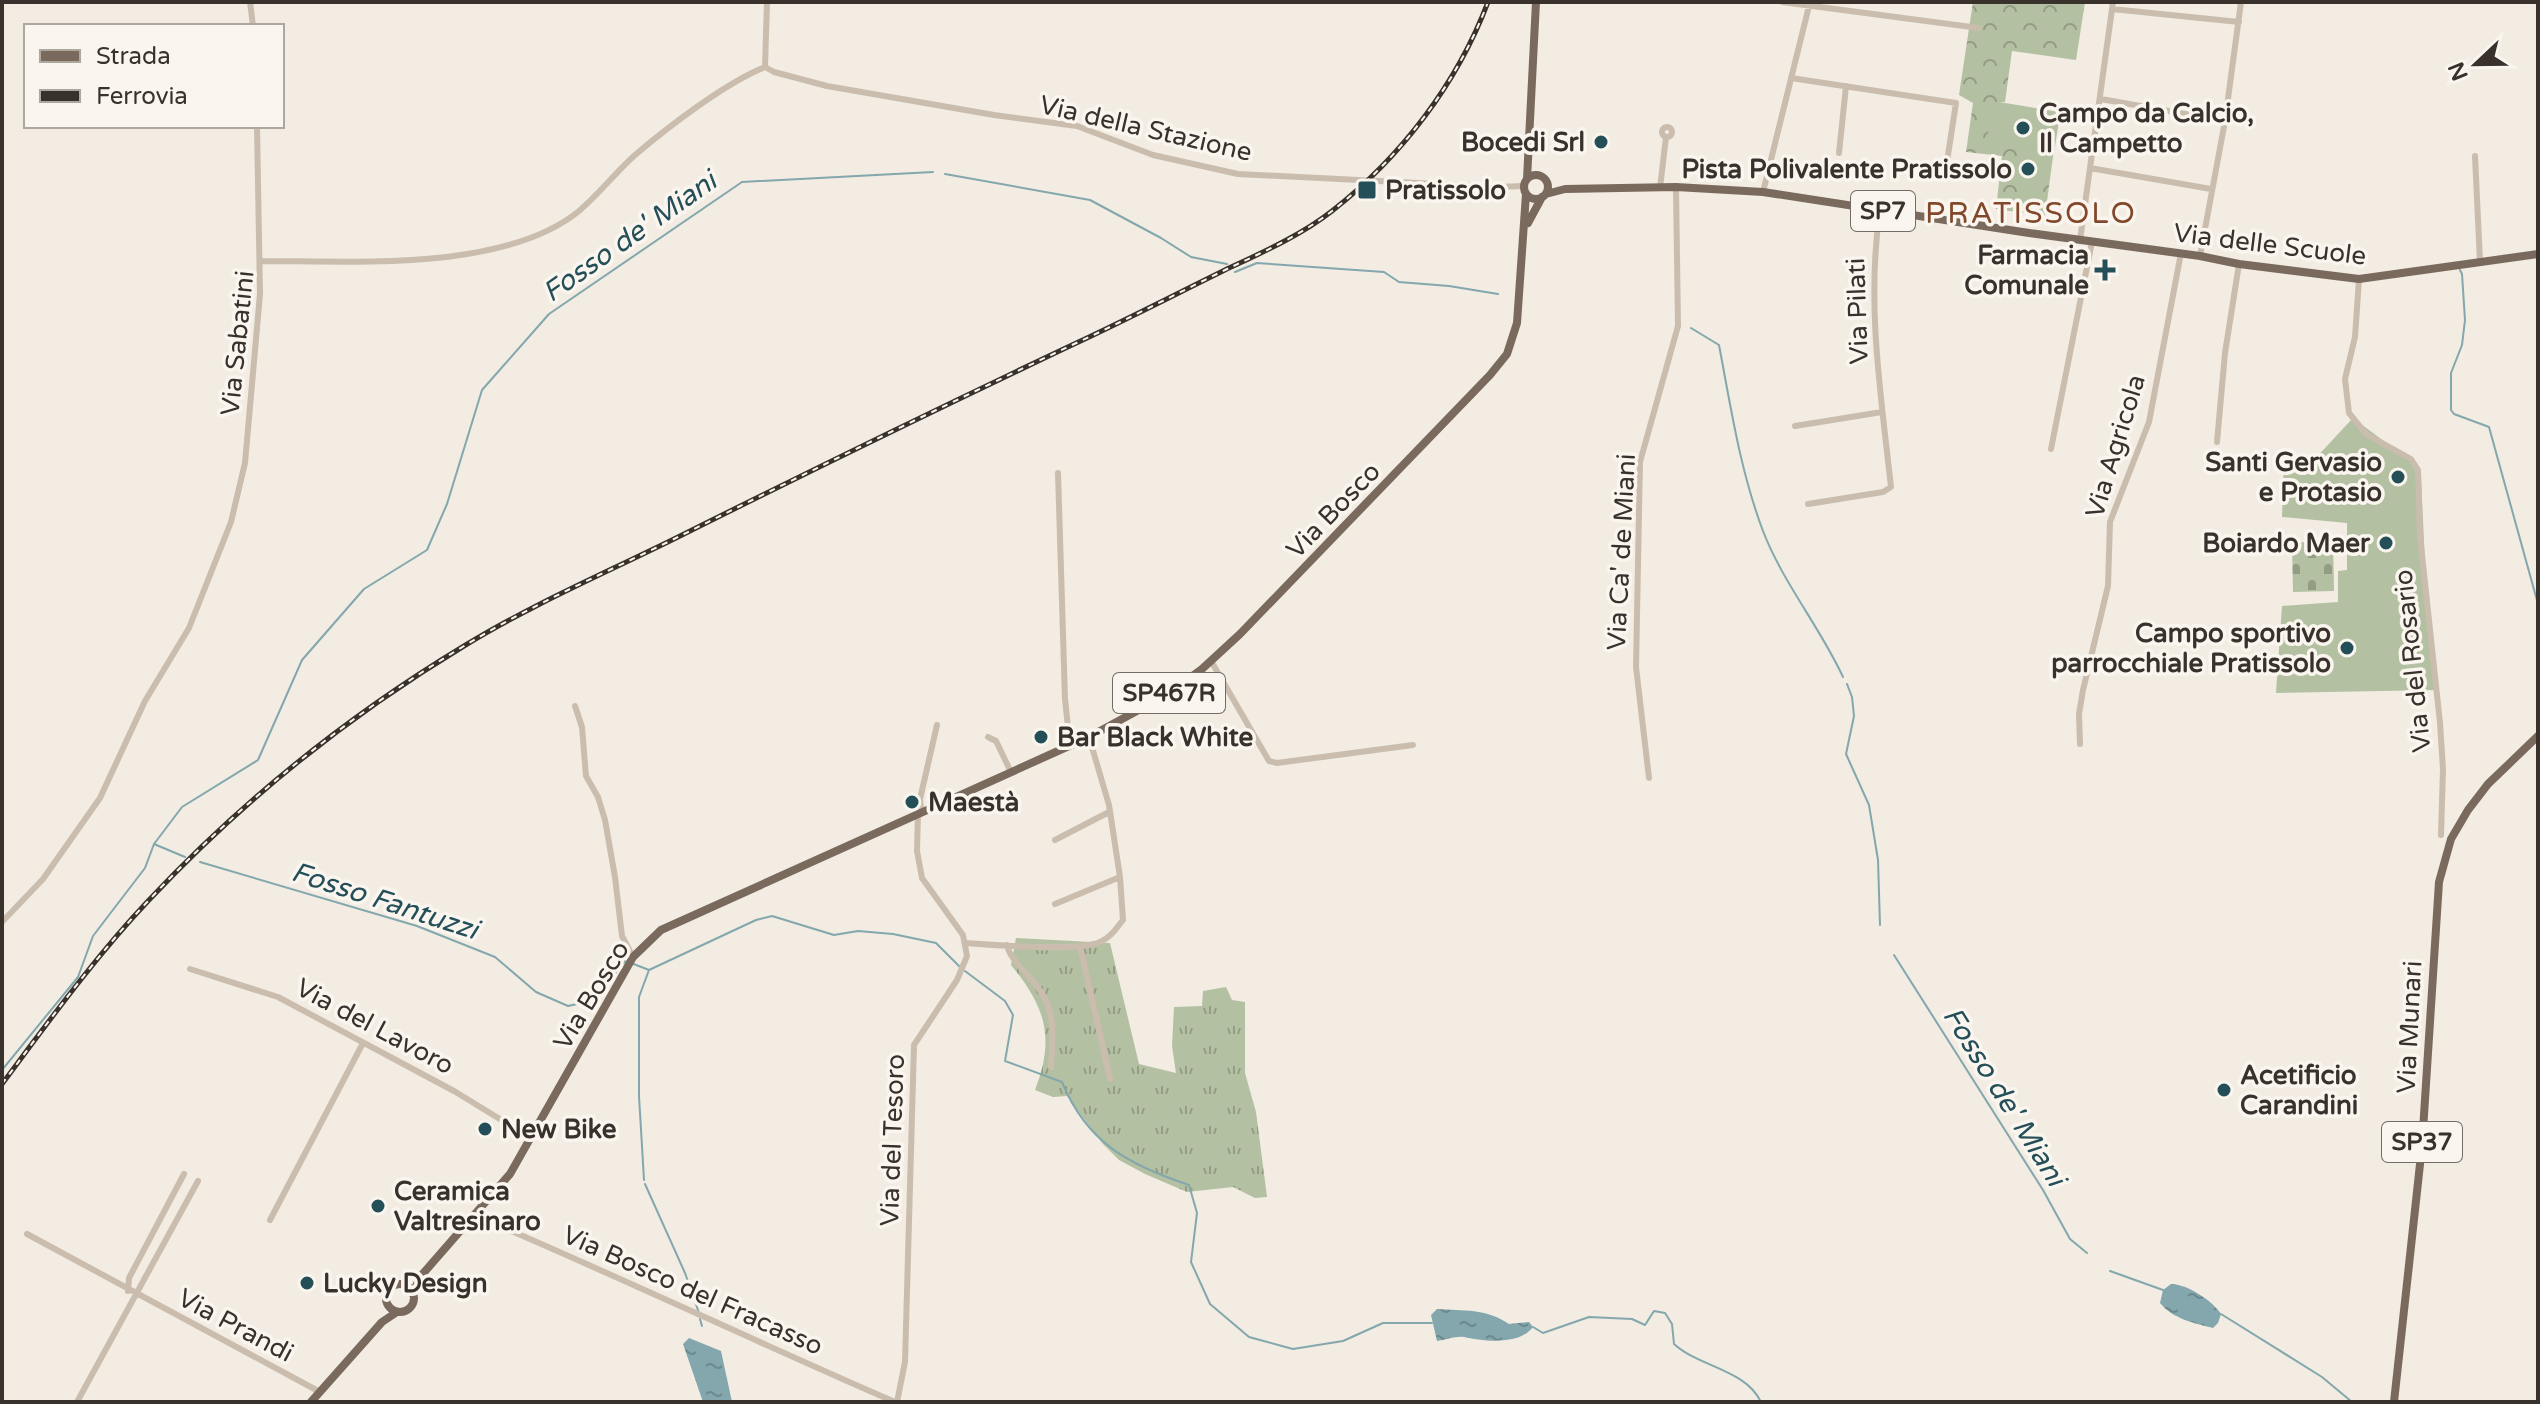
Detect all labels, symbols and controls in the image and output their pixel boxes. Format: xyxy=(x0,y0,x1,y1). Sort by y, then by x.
legend xyxy=(24,24,284,128)
north arrow xyxy=(2436,24,2516,104)
text: Strada xyxy=(96,42,171,71)
text: N xyxy=(2443,58,2474,84)
text: Ferrovia xyxy=(96,82,188,111)
street label: Via della Stazione xyxy=(1037,89,1255,168)
place label: Campo da Calcio, Il Campetto xyxy=(2039,98,2254,159)
marker: Campo da Calcio, Il Campetto xyxy=(2014,119,2032,137)
place label: Bocedi Srl xyxy=(1461,127,1585,158)
marker: Bocedi Srl xyxy=(1592,133,1610,151)
place label: Pista Polivalente Pratissolo xyxy=(1682,154,2012,185)
marker: Pista Polivalente Pratissolo xyxy=(2019,160,2037,178)
water label: Fosso de' Miani xyxy=(536,162,726,309)
place label: Pratissolo xyxy=(1385,175,1506,206)
marker: Pratissolo xyxy=(1356,179,1378,201)
road number: SP7 xyxy=(1851,191,1915,231)
district label: PRATISSOLO xyxy=(1925,195,2137,232)
street label: Via delle Scuole xyxy=(2172,217,2368,272)
place label: Farmacia Comunale xyxy=(1964,240,2089,301)
street label: Via Pilati xyxy=(1840,257,1875,365)
marker: Farmacia Comunale xyxy=(2096,261,2114,279)
street label: Via Sabatini xyxy=(214,269,261,417)
street label: Via Agricola xyxy=(2079,371,2152,522)
place label: Santi Gervasio e Protasio xyxy=(2205,447,2382,508)
street label: Via Ca' de Miani xyxy=(1601,453,1642,651)
street label: Via Bosco xyxy=(1280,456,1387,565)
marker: Santi Gervasio e Protasio xyxy=(2389,468,2407,486)
place label: Boiardo Maer xyxy=(2202,528,2371,559)
marker: Boiardo Maer xyxy=(2377,534,2395,552)
street label: Via del Rosario xyxy=(2387,568,2438,754)
place label: Campo sportivo parrocchiale Pratissolo xyxy=(2051,618,2331,679)
marker: Campo sportivo parrocchiale Pratissolo xyxy=(2338,639,2356,657)
road number: SP467R xyxy=(1113,673,1225,713)
place label: Bar Black White xyxy=(1057,722,1253,753)
marker: Bar Black White xyxy=(1032,728,1050,746)
place label: Maestà xyxy=(928,787,1019,818)
marker: Maestà xyxy=(903,793,921,811)
water label: Fosso Fantuzzi xyxy=(287,855,485,948)
street label: Via Bosco xyxy=(547,935,636,1055)
street label: Via Munari xyxy=(2391,960,2428,1094)
street label: Via del Lavoro xyxy=(291,972,459,1081)
water label: Fosso de' Miani xyxy=(1936,1001,2074,1195)
street label: Via del Tesoro xyxy=(874,1053,911,1227)
place label: Acetificio Carandini xyxy=(2240,1060,2358,1121)
marker: Acetificio Carandini xyxy=(2215,1081,2233,1099)
place label: New Bike xyxy=(501,1114,617,1145)
marker: New Bike xyxy=(476,1120,494,1138)
road number: SP37 xyxy=(2382,1122,2462,1162)
place label: Ceramica Valtresinaro xyxy=(394,1176,541,1237)
marker: Ceramica Valtresinaro xyxy=(369,1197,387,1215)
street label: Via Bosco del Fracasso xyxy=(558,1219,828,1362)
place label: Lucky Design xyxy=(323,1268,488,1299)
marker: Lucky Design xyxy=(298,1274,316,1292)
street label: Via Prandi xyxy=(173,1282,299,1369)

